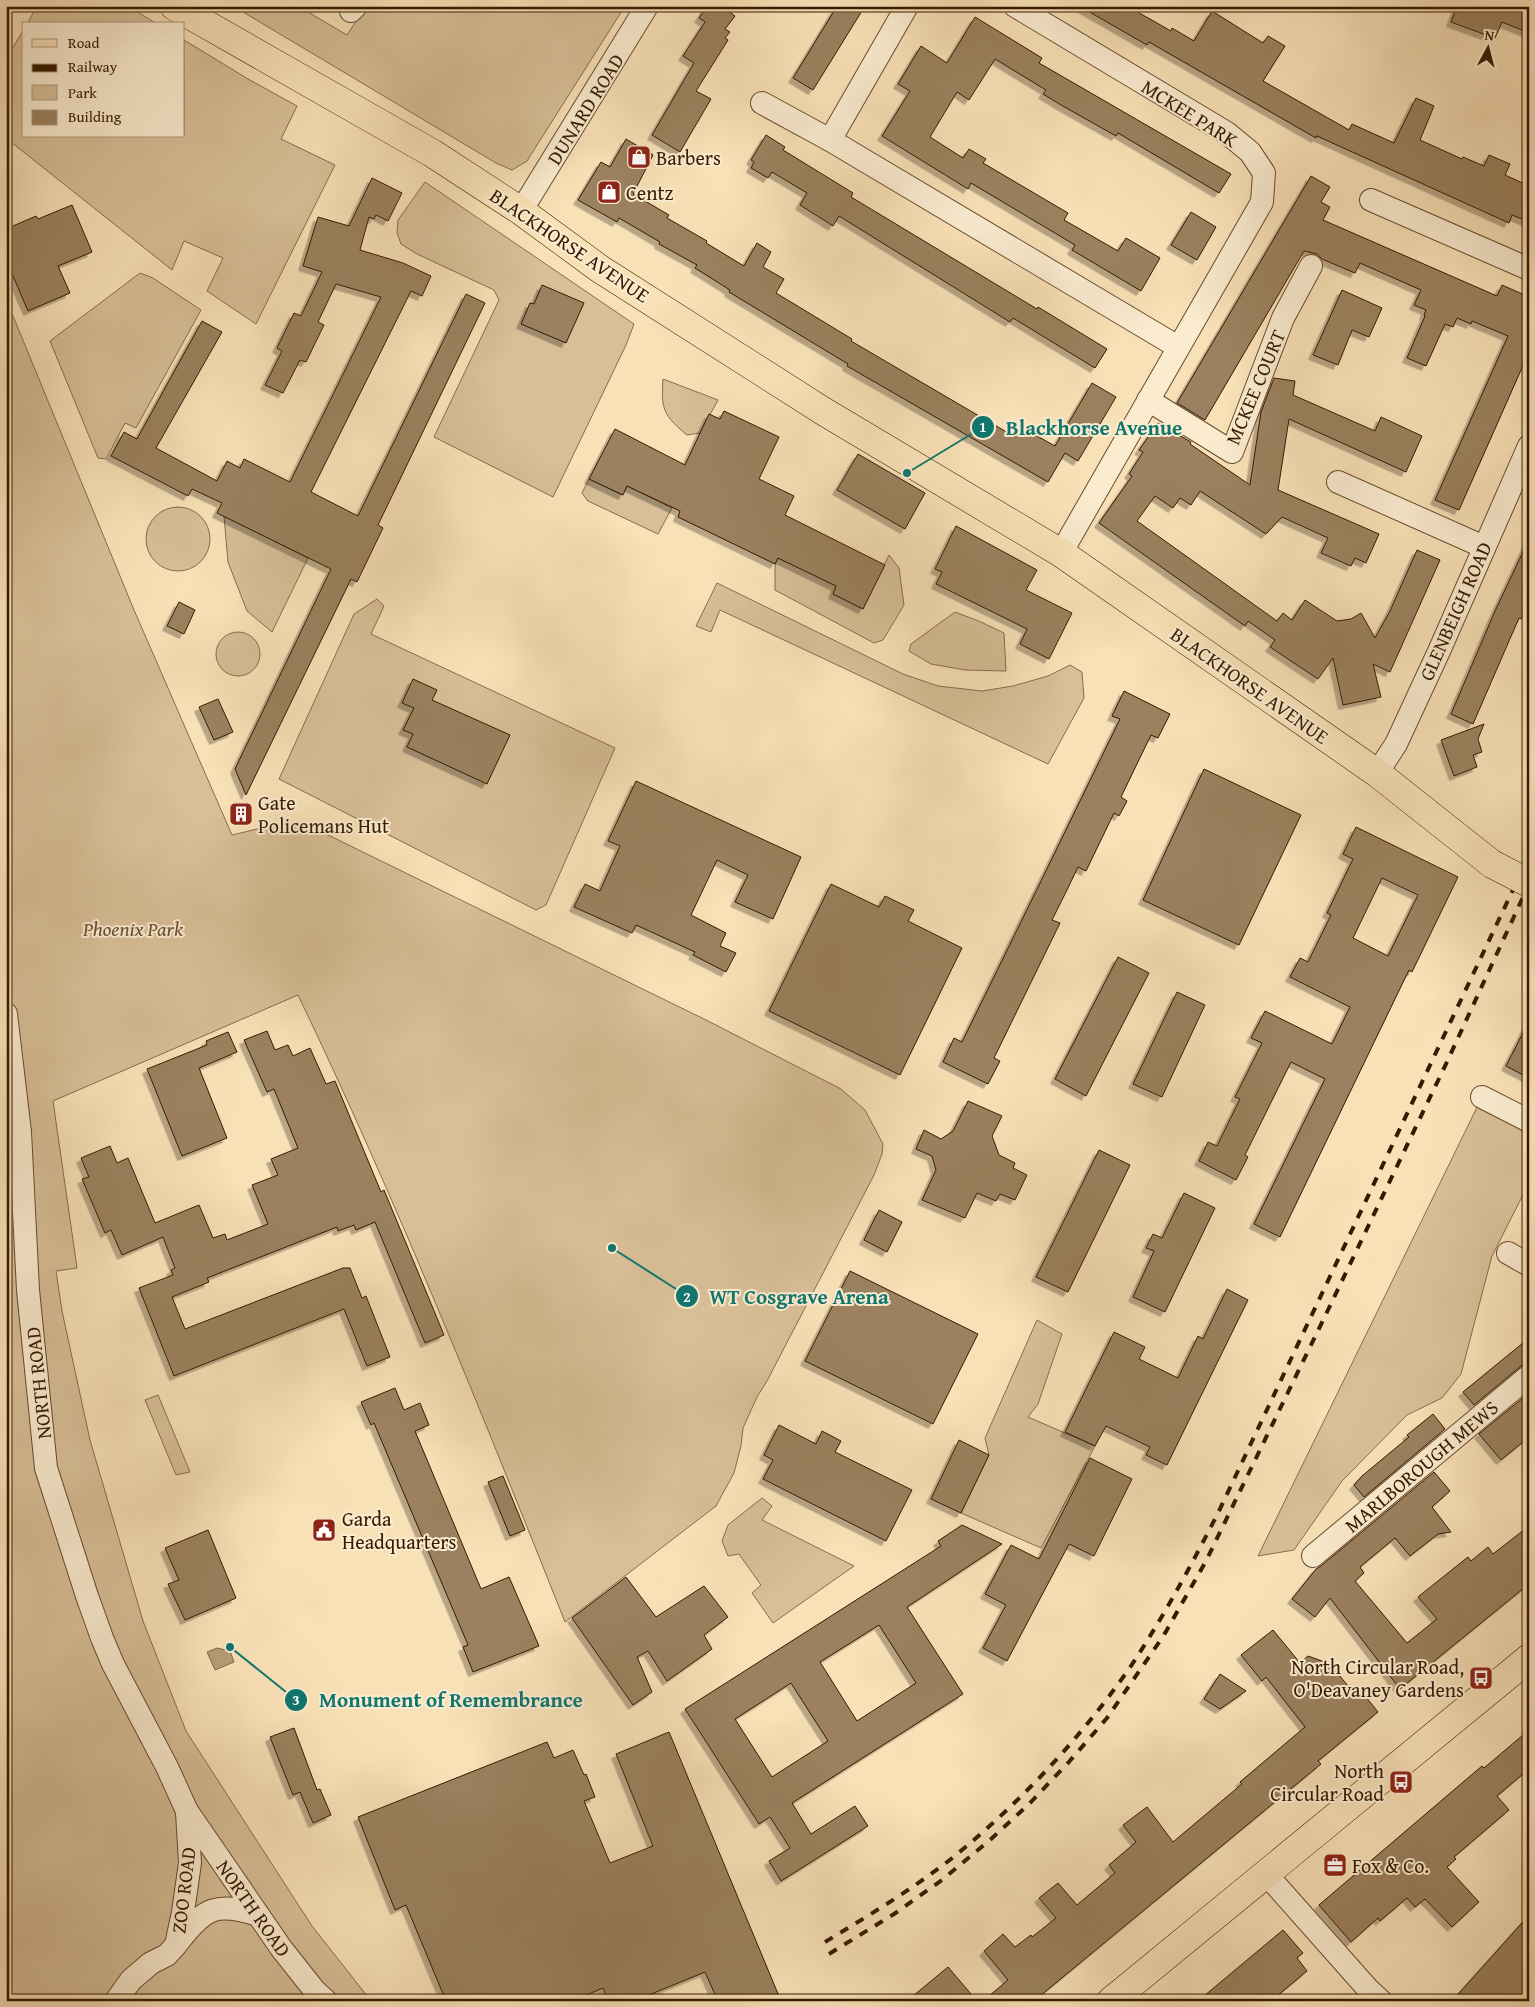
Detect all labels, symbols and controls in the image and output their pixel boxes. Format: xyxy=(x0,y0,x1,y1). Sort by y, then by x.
legend xyxy=(22,22,185,138)
north arrow xyxy=(1462,22,1512,72)
text: N xyxy=(1484,25,1496,46)
text: Road xyxy=(68,32,99,53)
street label: DUNARD ROAD xyxy=(539,48,631,170)
text: Railway xyxy=(68,56,118,77)
street label: MCKEE PARK xyxy=(1136,72,1244,154)
text: Park xyxy=(68,82,97,103)
text: Building xyxy=(68,106,122,127)
place label: Barbers xyxy=(656,143,721,172)
shop icon: Barbers xyxy=(626,144,652,170)
place label: Centz xyxy=(626,178,674,207)
shop icon: Centz xyxy=(596,179,622,205)
street label: BLACKHORSE AVENUE xyxy=(484,181,656,309)
street label: MCKEE COURT xyxy=(1218,325,1292,449)
callout: Blackhorse Avenue xyxy=(971,409,1192,445)
text: Blackhorse Avenue xyxy=(1006,412,1182,443)
text: 1 xyxy=(979,416,987,437)
street label: GLENBEIGH ROAD xyxy=(1411,537,1499,685)
street label: BLACKHORSE AVENUE xyxy=(1165,619,1335,751)
place label: Gate Policemans Hut xyxy=(258,788,389,840)
building icon: Gate Policemans Hut xyxy=(228,801,254,827)
park label: Phoenix Park xyxy=(82,914,184,943)
callout: WT Cosgrave Arena xyxy=(674,1278,899,1314)
text: WT Cosgrave Arena xyxy=(709,1281,889,1312)
text: 2 xyxy=(683,1286,691,1307)
street label: NORTH ROAD xyxy=(18,1325,58,1441)
street label: MARLBOROUGH MEWS xyxy=(1338,1393,1504,1539)
place label: Garda Headquarters xyxy=(342,1504,457,1556)
public building icon: Garda Headquarters xyxy=(311,1517,337,1543)
place label: North Circular Road, O'Deavaney Gardens xyxy=(1291,1652,1464,1704)
bus stop icon: North Circular Road, O'Deavaney Gardens xyxy=(1468,1665,1494,1691)
callout: Monument of Remembrance xyxy=(284,1682,593,1718)
text: Monument of Remembrance xyxy=(319,1684,583,1715)
text: 3 xyxy=(292,1689,300,1710)
place label: North Circular Road xyxy=(1270,1756,1384,1808)
bus stop icon: North Circular Road xyxy=(1388,1769,1414,1795)
street label: ZOO ROAD xyxy=(163,1845,203,1935)
place label: Fox & Co. xyxy=(1352,1851,1429,1880)
office icon: Fox & Co. xyxy=(1322,1852,1348,1878)
street label: NORTH ROAD xyxy=(210,1854,298,1962)

